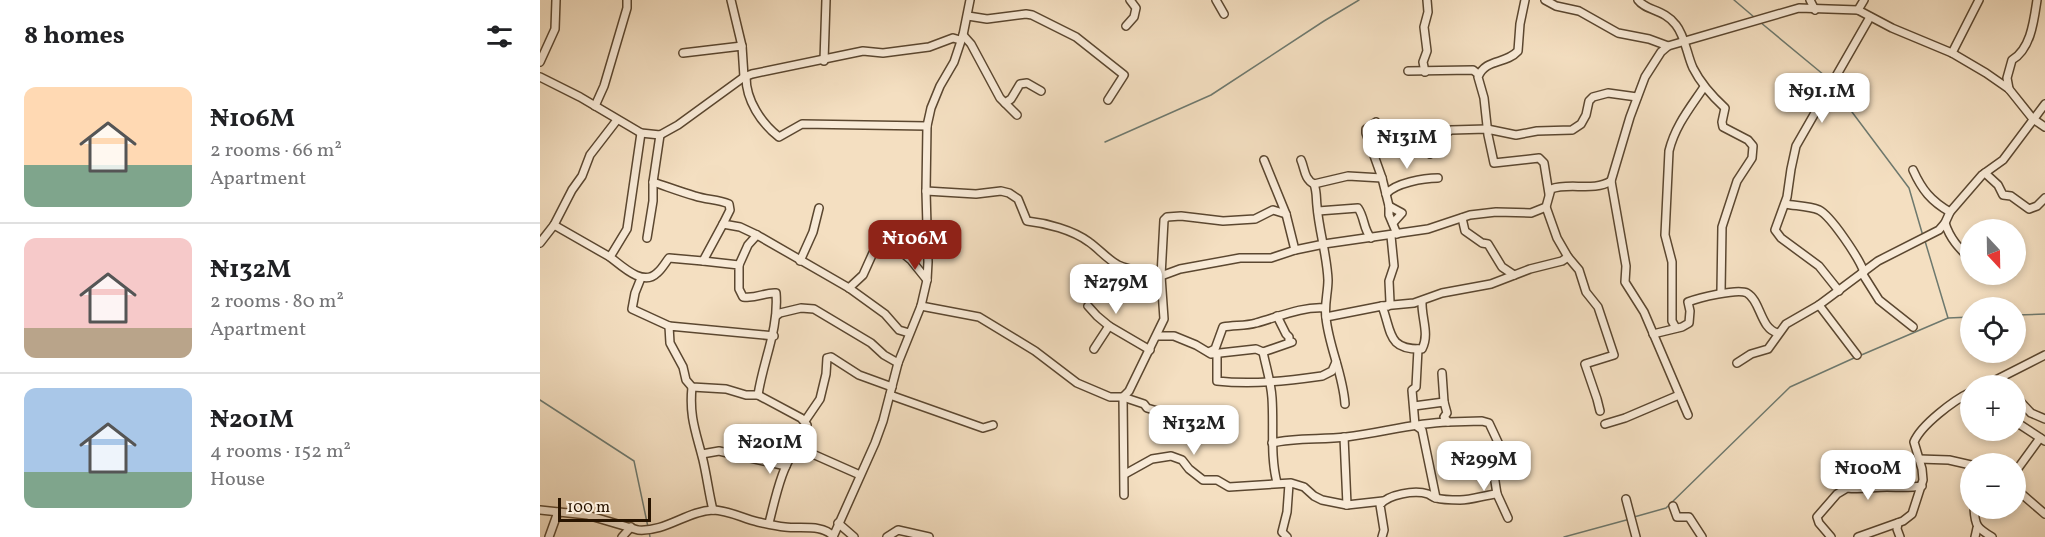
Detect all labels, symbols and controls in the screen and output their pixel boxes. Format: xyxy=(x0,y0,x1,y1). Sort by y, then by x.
text: 8 homes xyxy=(24,18,125,54)
icon: filters xyxy=(483,20,516,53)
pin: ₦91.1M xyxy=(1773,73,1871,124)
text: ₦91.1M xyxy=(1789,78,1855,106)
text: ₦106M xyxy=(210,101,295,137)
icon: home xyxy=(72,111,144,183)
pin: ₦131M xyxy=(1365,119,1449,170)
text: ₦131M xyxy=(1377,124,1437,152)
text: 2 rooms · 66 m² xyxy=(210,137,342,165)
text: Apartment xyxy=(210,165,306,193)
north arrow xyxy=(1960,219,2026,285)
map controls xyxy=(1960,219,2026,519)
pin: ₦106M xyxy=(873,220,957,271)
text: ₦106M xyxy=(882,225,948,253)
text: ₦132M xyxy=(210,252,291,288)
icon: home xyxy=(72,262,144,334)
pin: ₦279M xyxy=(1074,264,1158,315)
text: ₦279M xyxy=(1084,269,1148,297)
text: 2 rooms · 80 m² xyxy=(210,288,344,316)
button: locate xyxy=(1960,297,2026,363)
text: Apartment xyxy=(210,316,306,344)
button: + xyxy=(1960,375,2026,441)
text: ₦201M xyxy=(210,402,294,438)
pin: ₦132M xyxy=(1152,405,1236,456)
text: ₦132M xyxy=(1163,410,1225,438)
icon: home xyxy=(72,412,144,484)
pin: ₦201M xyxy=(728,424,812,475)
text: ₦201M xyxy=(738,429,802,457)
text: 4 rooms · 152 m² xyxy=(210,438,351,466)
pin: ₦299M xyxy=(1442,441,1526,492)
text: ₦299M xyxy=(1451,446,1517,474)
pin: ₦100M xyxy=(1826,450,1910,501)
button: − xyxy=(1960,453,2026,519)
text: ₦100M xyxy=(1835,455,1901,483)
text: House xyxy=(210,466,265,494)
scale bar xyxy=(558,495,651,522)
text: 100 m xyxy=(567,497,610,519)

